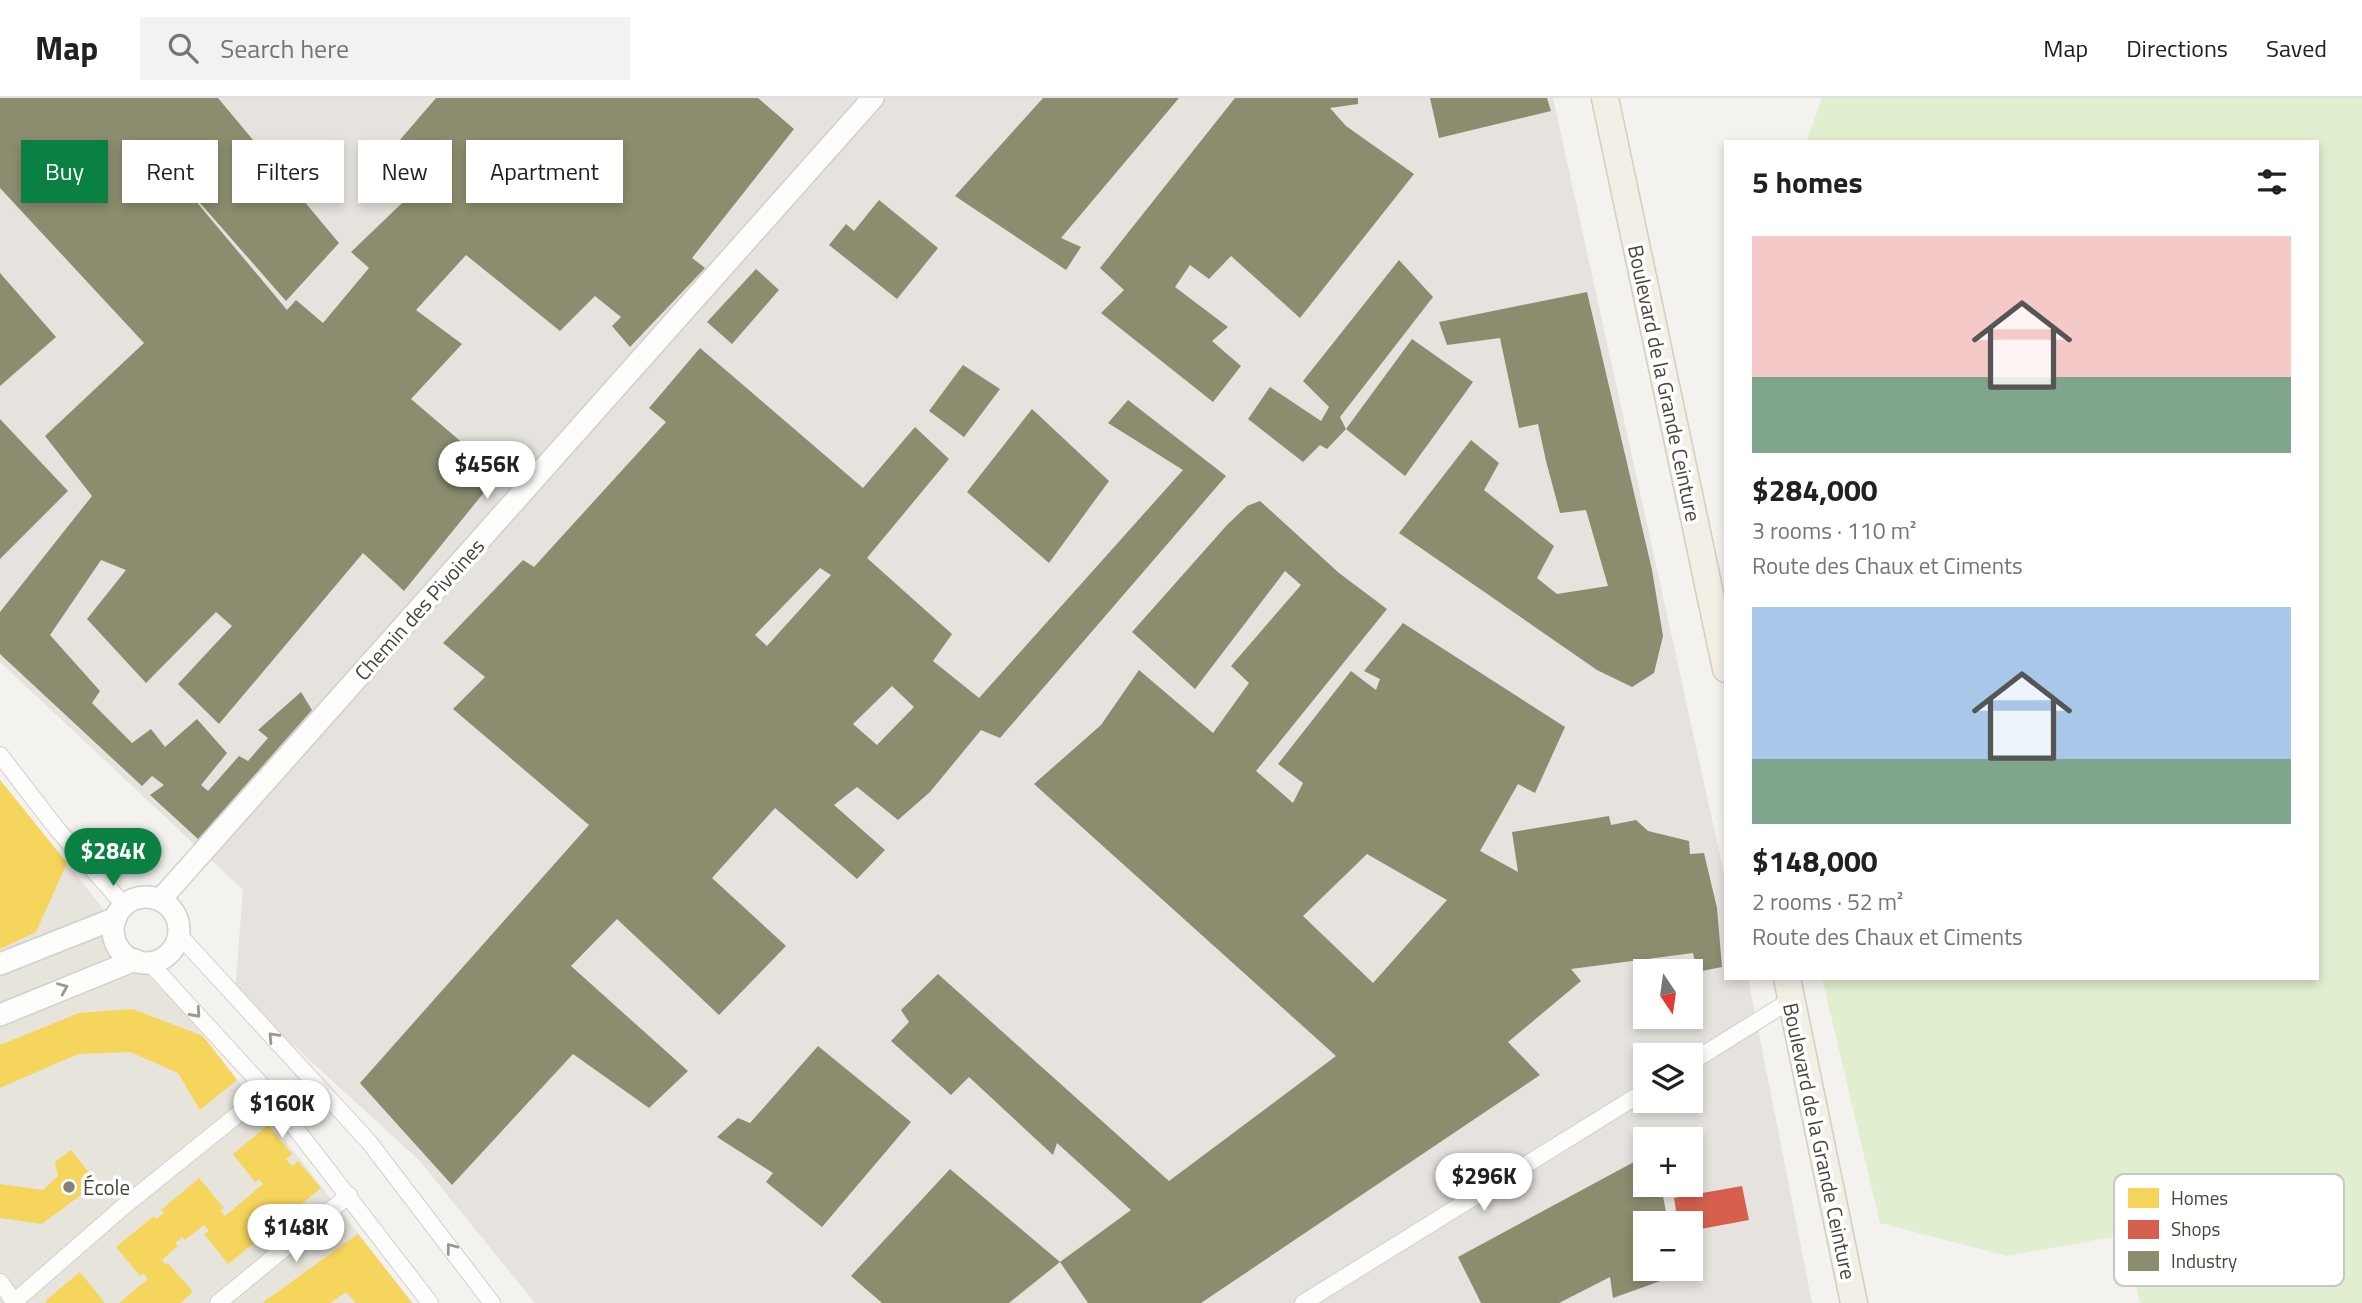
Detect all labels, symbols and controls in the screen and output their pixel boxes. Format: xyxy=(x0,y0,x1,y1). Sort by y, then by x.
search box xyxy=(140,17,630,80)
text: Map xyxy=(35,23,98,73)
icon: search xyxy=(164,29,202,67)
text: Search here xyxy=(220,29,349,68)
text: Map xyxy=(2043,30,2088,66)
text: Directions xyxy=(2126,30,2228,66)
text: Saved xyxy=(2266,30,2327,66)
chip: Buy xyxy=(21,140,108,203)
chip: Rent xyxy=(122,140,218,203)
chip: Filters xyxy=(232,140,344,203)
chip: New xyxy=(358,140,452,203)
chip: Apartment xyxy=(466,140,623,203)
text: 5 homes xyxy=(1752,159,1863,205)
icon: filters xyxy=(2253,163,2291,201)
street label: Boulevard de la Grande Ceinture xyxy=(1620,242,1710,524)
icon: home xyxy=(1959,282,2085,408)
pin: $456K xyxy=(438,442,536,501)
text: $456K xyxy=(454,446,520,481)
text: $284,000 xyxy=(1752,467,1878,513)
text: 3 rooms · 110 m² xyxy=(1752,513,1916,548)
street label: Chemin des Pivoines xyxy=(346,531,492,687)
text: Route des Chaux et Ciments xyxy=(1752,548,2023,583)
icon: home xyxy=(1959,653,2085,779)
pin: $284K xyxy=(64,828,162,888)
text: $284K xyxy=(80,833,146,868)
text: $148,000 xyxy=(1752,838,1878,884)
text: 2 rooms · 52 m² xyxy=(1752,884,1903,919)
text: Route des Chaux et Ciments xyxy=(1752,919,2023,954)
north arrow xyxy=(1633,959,1703,1029)
map controls xyxy=(1633,959,1703,1281)
one-way arrow xyxy=(56,983,68,997)
street label: Boulevard de la Grande Ceinture xyxy=(1775,1000,1865,1282)
one-way arrow xyxy=(188,1005,200,1018)
one-way arrow xyxy=(269,1032,282,1045)
button: layers xyxy=(1633,1043,1703,1113)
pin: $160K xyxy=(233,1080,331,1140)
text: $160K xyxy=(249,1085,315,1120)
button: + xyxy=(1633,1127,1703,1197)
pin: $296K xyxy=(1435,1154,1533,1213)
text: $296K xyxy=(1451,1158,1517,1193)
place label: École xyxy=(83,1171,130,1203)
legend xyxy=(2114,1174,2344,1286)
marker: École xyxy=(61,1179,77,1195)
text: Homes xyxy=(2171,1183,2228,1212)
pin: $148K xyxy=(247,1204,345,1264)
text: $148K xyxy=(263,1209,329,1244)
button: − xyxy=(1633,1211,1703,1281)
text: Shops xyxy=(2171,1214,2221,1243)
one-way arrow xyxy=(447,1244,459,1256)
text: Industry xyxy=(2171,1246,2237,1275)

